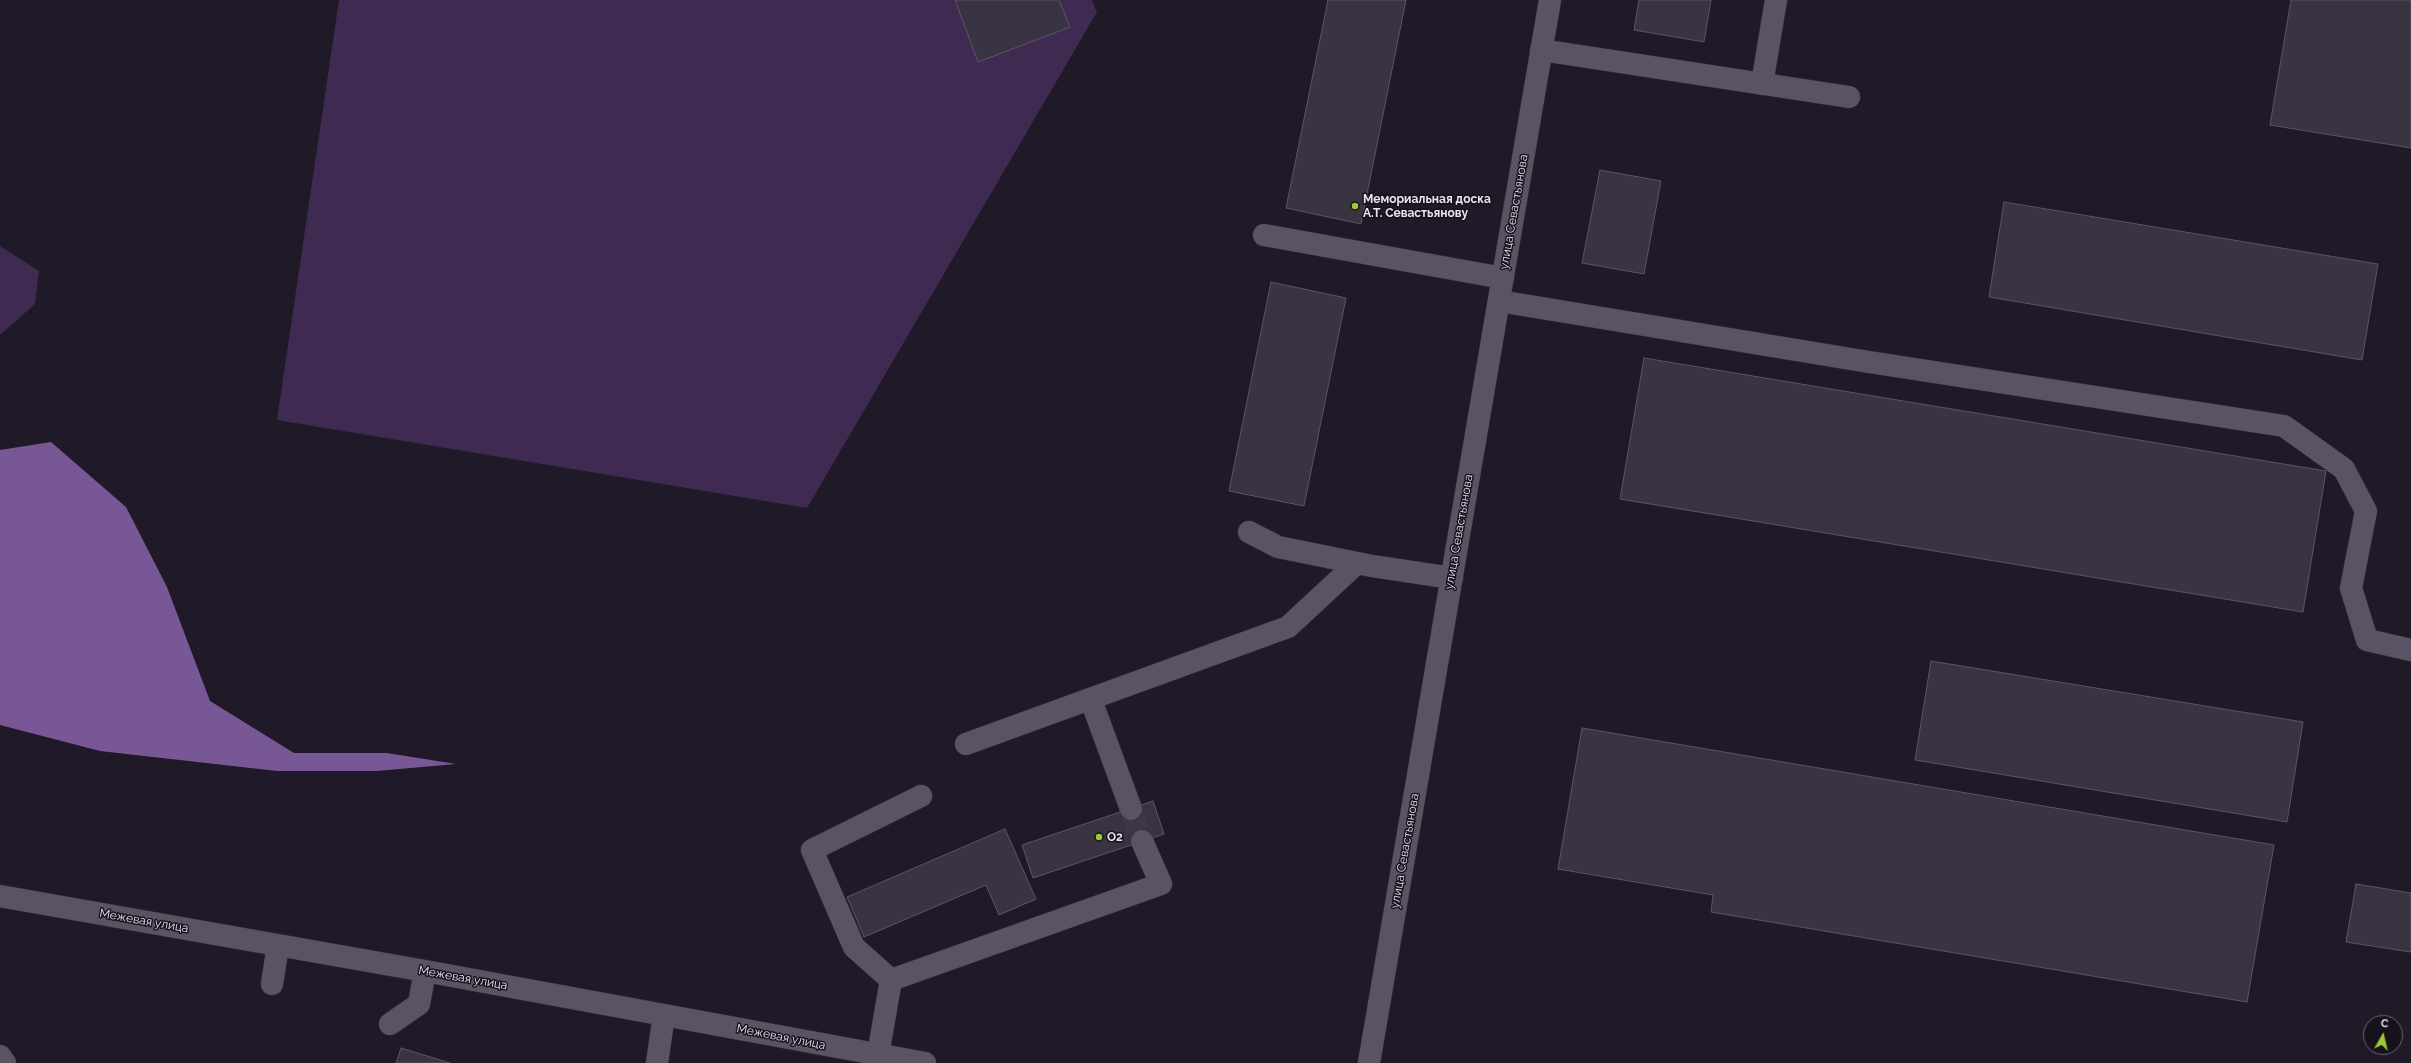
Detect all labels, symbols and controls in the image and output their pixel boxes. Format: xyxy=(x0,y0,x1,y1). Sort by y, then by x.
street label: улица Севастьянова xyxy=(1497,153,1531,271)
place label: Мемориальная доска А.Т. Севастьянову xyxy=(1363,192,1491,220)
marker: Мемориальная доска А.Т. Севастьянову xyxy=(1350,201,1360,211)
street label: улица Севастьянова xyxy=(1442,473,1476,591)
street label: улица Севастьянова xyxy=(1388,792,1422,910)
place label: O2 xyxy=(1107,830,1123,844)
marker: O2 xyxy=(1094,832,1104,842)
street label: Межевая улица xyxy=(98,906,190,936)
street label: Межевая улица xyxy=(417,963,509,993)
north arrow xyxy=(2363,1015,2403,1055)
text: С xyxy=(2380,1017,2389,1031)
street label: Межевая улица xyxy=(735,1021,827,1053)

